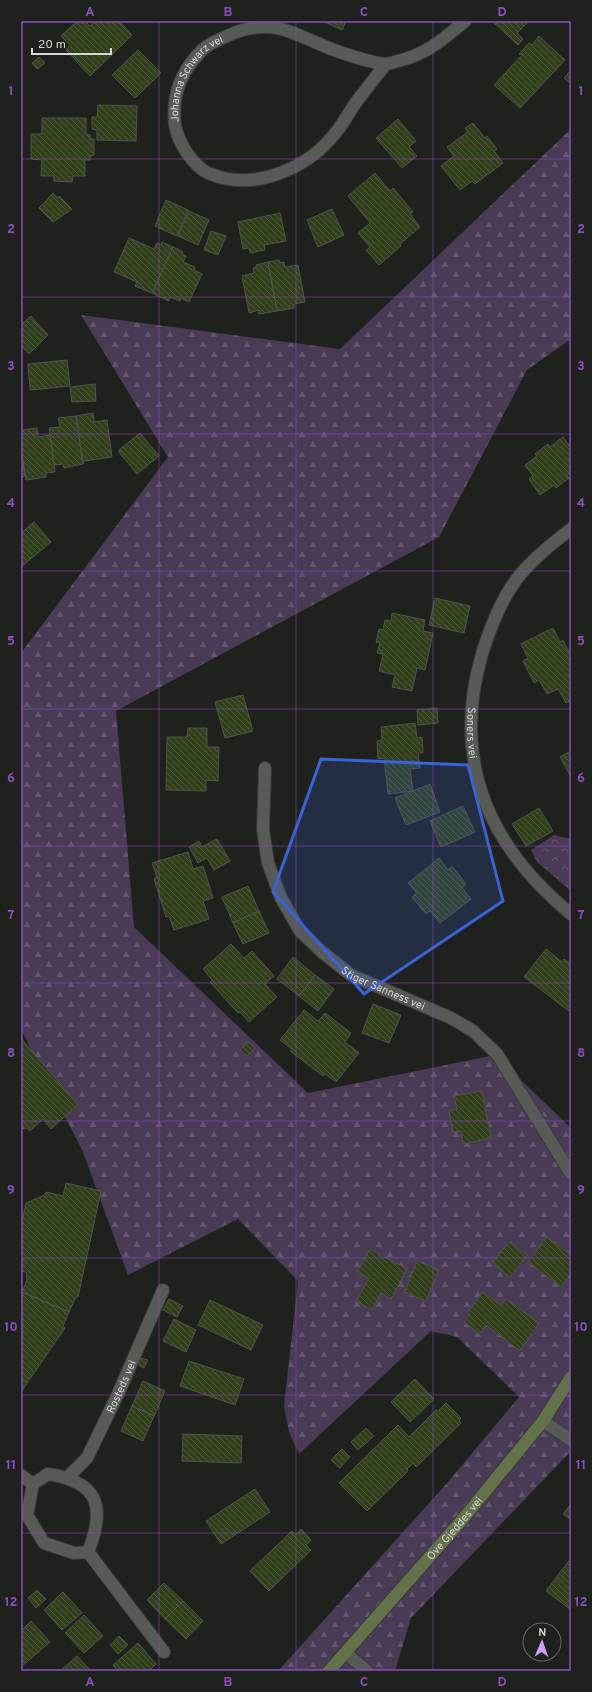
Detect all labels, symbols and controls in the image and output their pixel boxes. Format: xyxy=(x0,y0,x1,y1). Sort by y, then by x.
text: A xyxy=(85,5,95,21)
text: B xyxy=(224,5,233,21)
text: C xyxy=(360,5,368,21)
text: D xyxy=(497,5,507,21)
scale bar xyxy=(32,30,111,56)
street label: Johanna Schwarz vei xyxy=(168,33,225,123)
text: 20 m xyxy=(38,37,66,53)
text: 1 xyxy=(8,84,14,100)
text: 1 xyxy=(578,84,584,100)
text: 2 xyxy=(7,222,15,238)
text: 2 xyxy=(577,222,585,238)
text: 3 xyxy=(7,359,15,375)
text: 3 xyxy=(577,359,585,375)
text: 4 xyxy=(7,496,15,512)
text: 4 xyxy=(577,496,585,512)
text: 5 xyxy=(7,634,15,650)
text: 5 xyxy=(577,634,585,650)
street label: Soners vei xyxy=(463,707,479,760)
text: 6 xyxy=(7,771,15,787)
text: 6 xyxy=(577,771,585,787)
text: 7 xyxy=(8,908,15,924)
text: 7 xyxy=(578,908,585,924)
street label: Stiger Sanness vei xyxy=(338,964,427,1014)
text: 8 xyxy=(7,1046,15,1062)
text: 8 xyxy=(577,1046,585,1062)
text: 9 xyxy=(7,1183,15,1199)
text: 9 xyxy=(577,1183,585,1199)
text: 10 xyxy=(4,1320,18,1336)
text: 10 xyxy=(574,1320,588,1336)
street label: Rosteds vei xyxy=(104,1358,140,1416)
text: 11 xyxy=(6,1458,16,1474)
text: 11 xyxy=(576,1458,586,1474)
street label: Ove Gjeddes vei xyxy=(424,1494,486,1563)
text: 12 xyxy=(4,1595,18,1611)
text: 12 xyxy=(574,1595,588,1611)
north arrow xyxy=(522,1622,562,1662)
text: N xyxy=(538,1626,547,1640)
text: A xyxy=(85,1675,95,1691)
text: B xyxy=(224,1675,233,1691)
text: C xyxy=(360,1675,368,1691)
text: D xyxy=(497,1675,507,1691)

